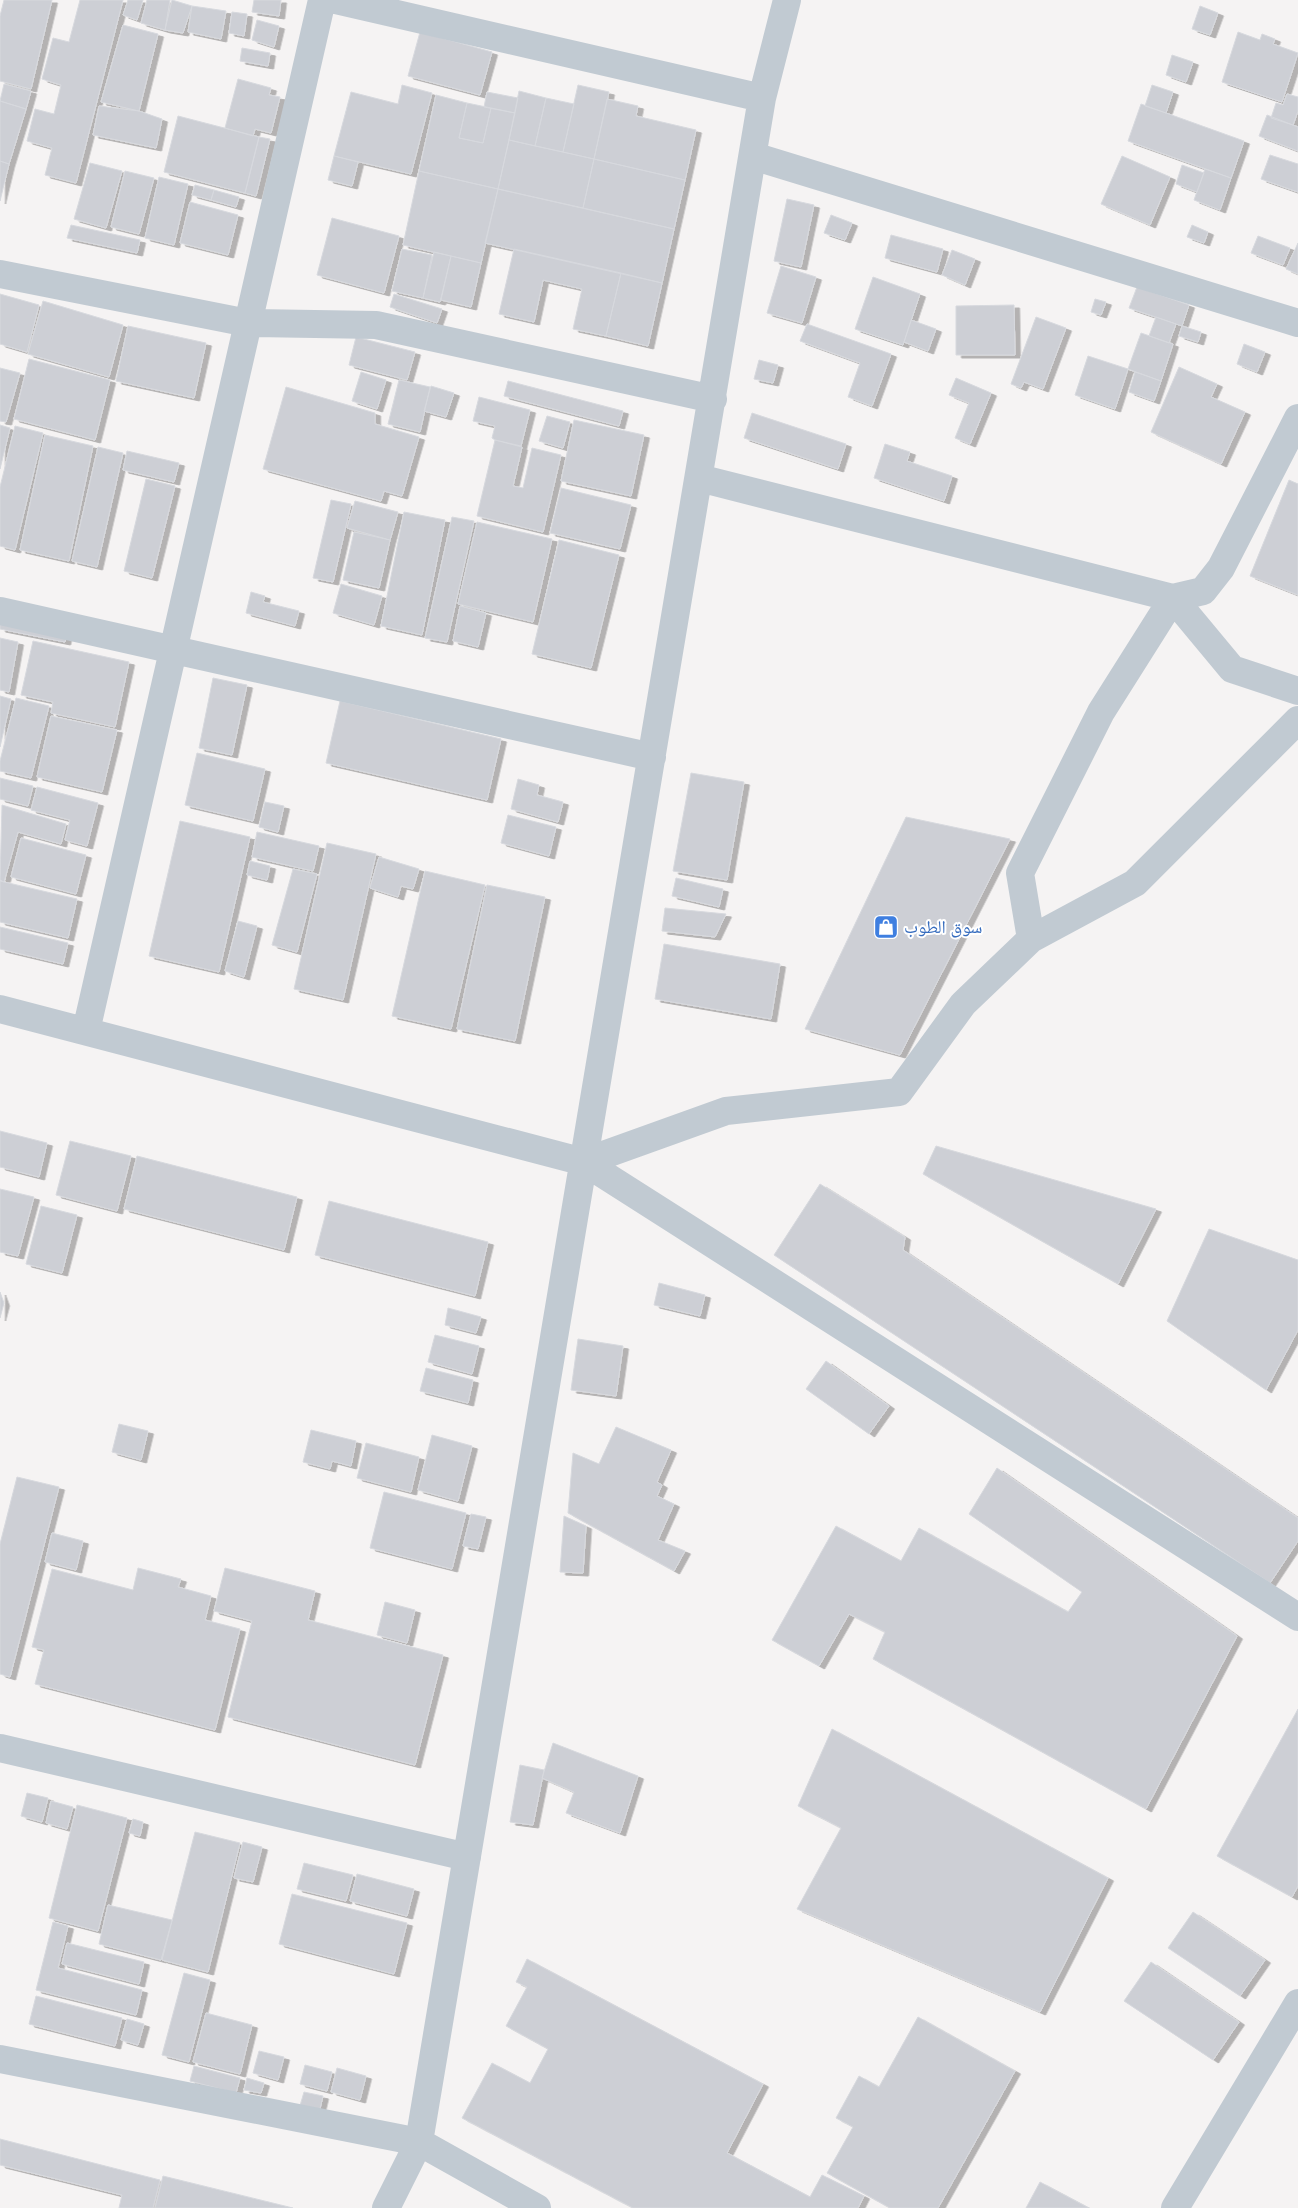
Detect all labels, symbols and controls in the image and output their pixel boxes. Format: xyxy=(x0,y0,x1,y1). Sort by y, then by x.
shop icon: سوق الطوب xyxy=(873,914,899,940)
place label: سوق الطوب xyxy=(904,915,982,939)

